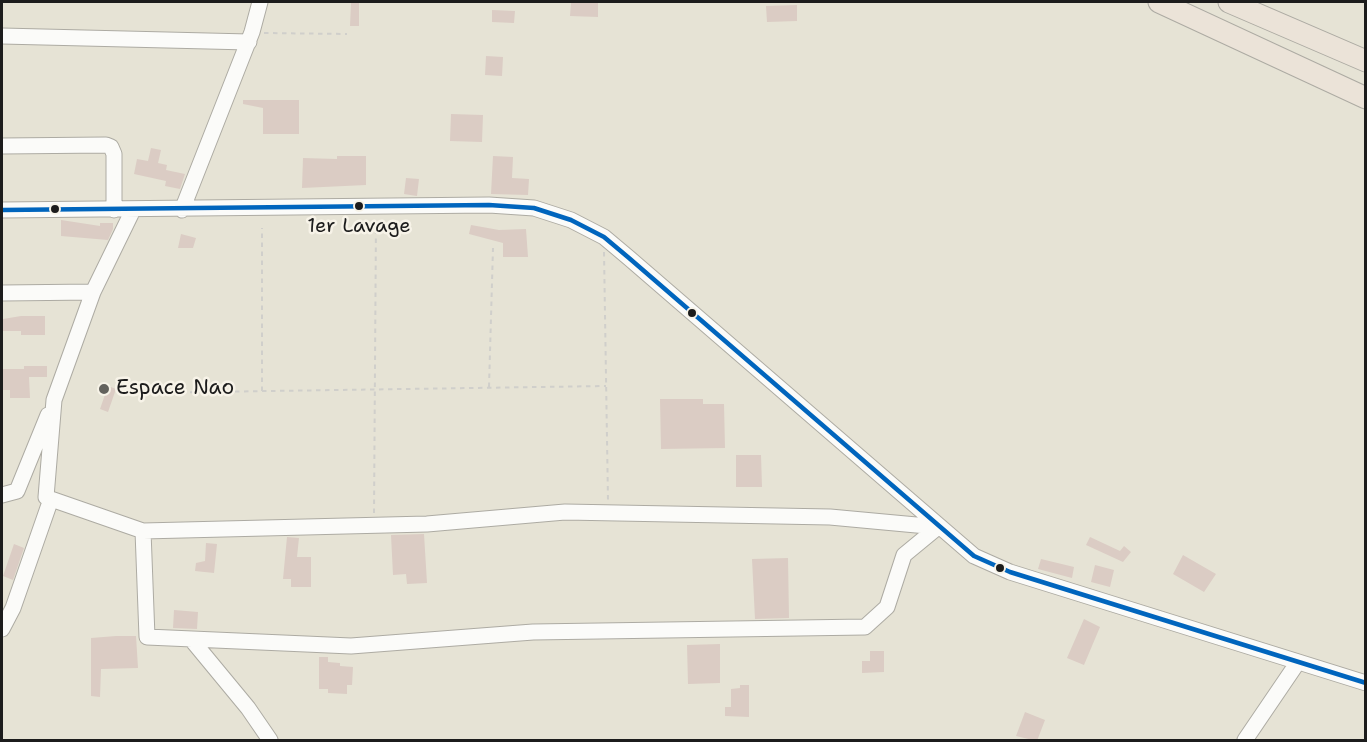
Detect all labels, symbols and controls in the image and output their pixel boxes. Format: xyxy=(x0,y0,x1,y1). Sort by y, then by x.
marker: 1er Lavage xyxy=(353,200,365,212)
unlabelled marker xyxy=(49,203,61,215)
place label: 1er Lavage xyxy=(307,215,411,239)
unlabelled marker xyxy=(686,307,698,319)
place label: Espace Nao xyxy=(116,376,234,402)
marker: Espace Nao xyxy=(97,382,111,396)
unlabelled marker xyxy=(994,562,1006,574)

